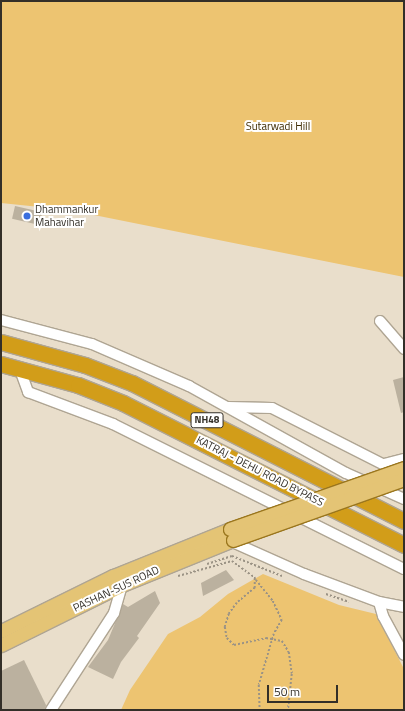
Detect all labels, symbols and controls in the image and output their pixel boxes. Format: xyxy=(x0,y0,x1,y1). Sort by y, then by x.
park label: Sutarwadi Hill xyxy=(246,119,310,133)
place label: Dhammankur Mahavihar xyxy=(35,203,98,229)
marker: Dhammankur Mahavihar xyxy=(22,211,32,221)
road number: NH48 xyxy=(190,412,224,428)
street label: KATRAJ - DEHU ROAD BYPASS xyxy=(194,433,326,509)
street label: PASHAN-SUS ROAD xyxy=(71,563,161,615)
scale bar xyxy=(269,677,340,703)
text: 50 m xyxy=(274,682,300,701)

